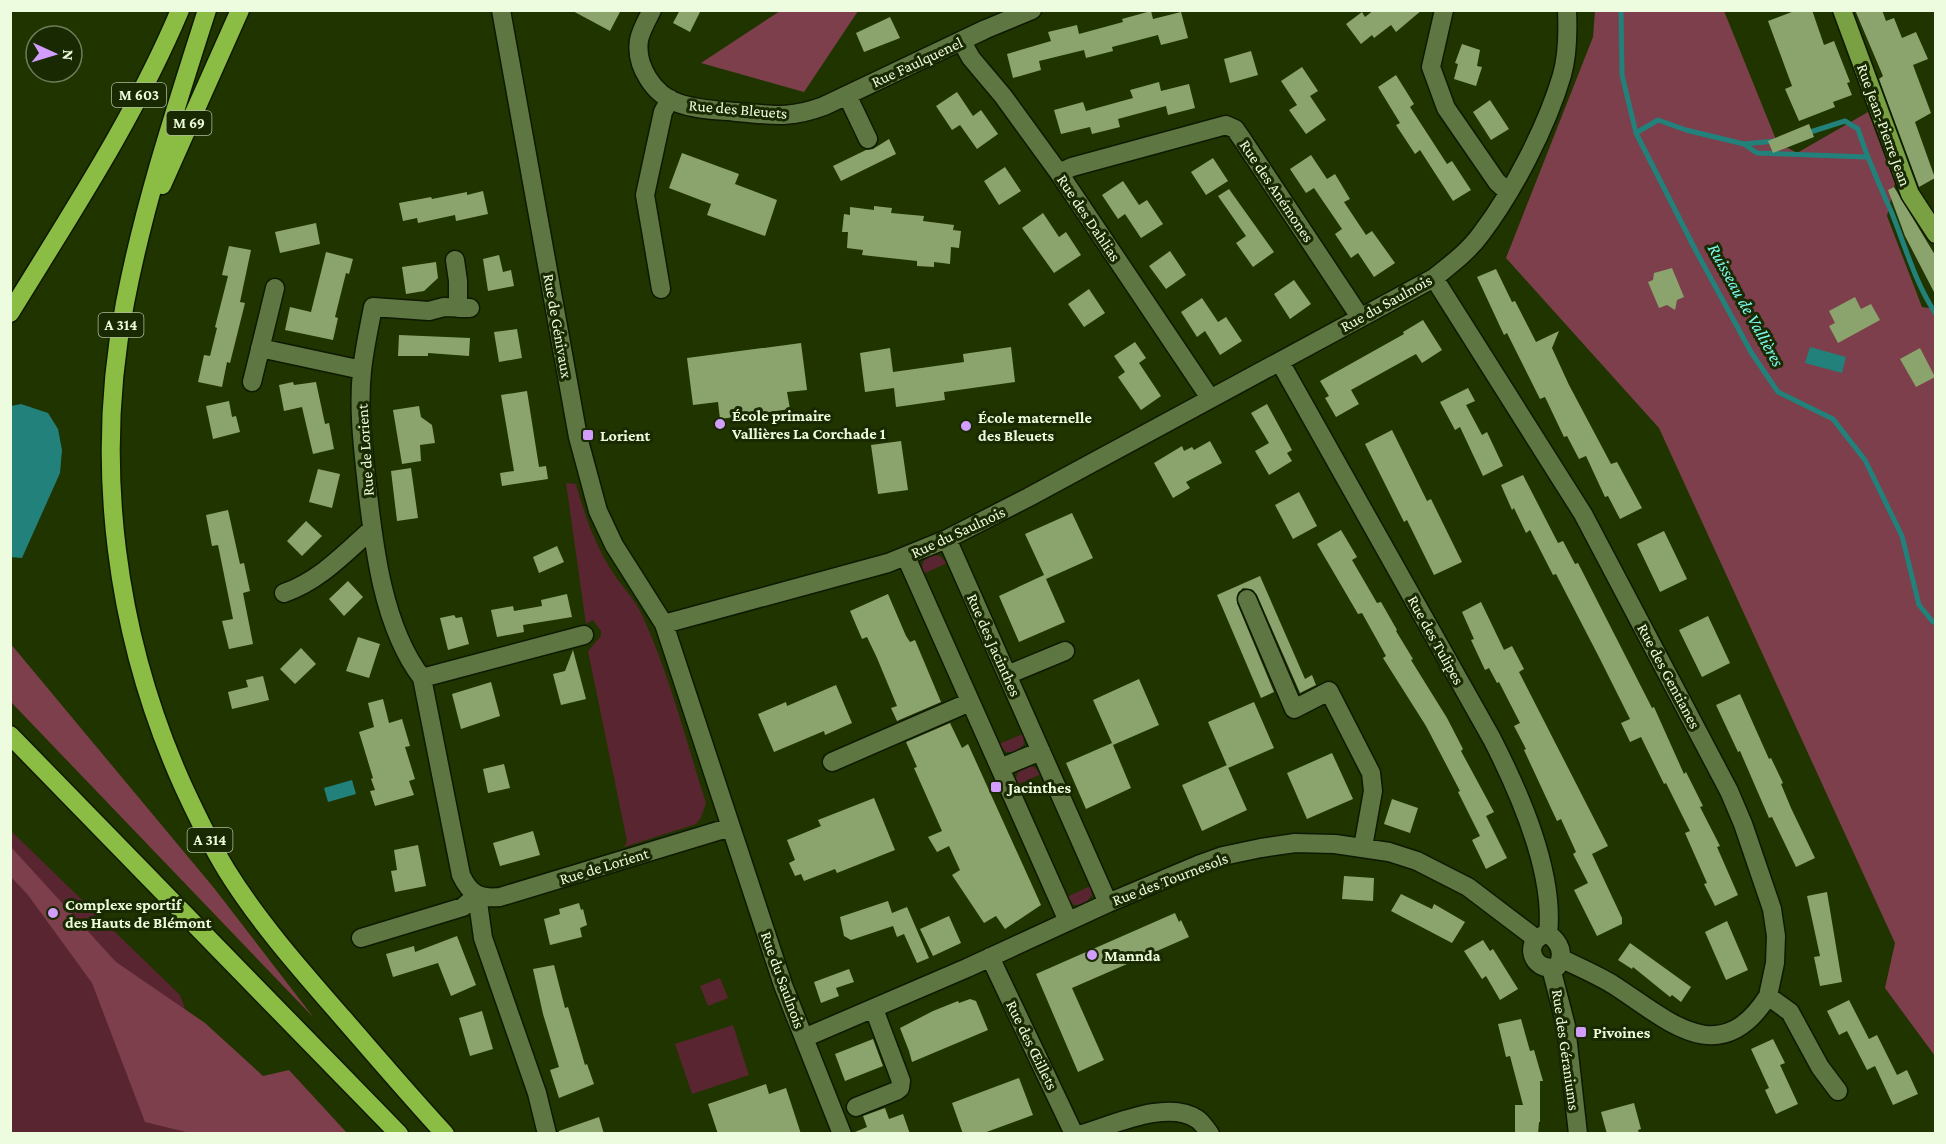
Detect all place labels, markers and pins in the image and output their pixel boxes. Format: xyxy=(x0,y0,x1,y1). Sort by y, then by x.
place label: École primaire Vallières La Corchade 1 xyxy=(731,407,886,442)
place label: École maternelle des Bleuets xyxy=(978,409,1092,444)
marker: École primaire Vallières La Corchade 1 xyxy=(713,417,727,431)
marker: École maternelle des Bleuets xyxy=(959,419,973,433)
place label: Lorient xyxy=(600,427,651,444)
marker: Lorient xyxy=(581,428,595,442)
place label: Jacinthes xyxy=(1006,779,1071,796)
marker: Jacinthes xyxy=(989,780,1003,794)
place label: Complexe sportif des Hauts de Blémont xyxy=(65,896,212,931)
marker: Complexe sportif des Hauts de Blémont xyxy=(46,906,60,920)
place label: Mannda xyxy=(1104,947,1161,964)
marker: Mannda xyxy=(1085,948,1099,962)
place label: Pivoines xyxy=(1593,1024,1651,1041)
marker: Pivoines xyxy=(1574,1025,1588,1039)

